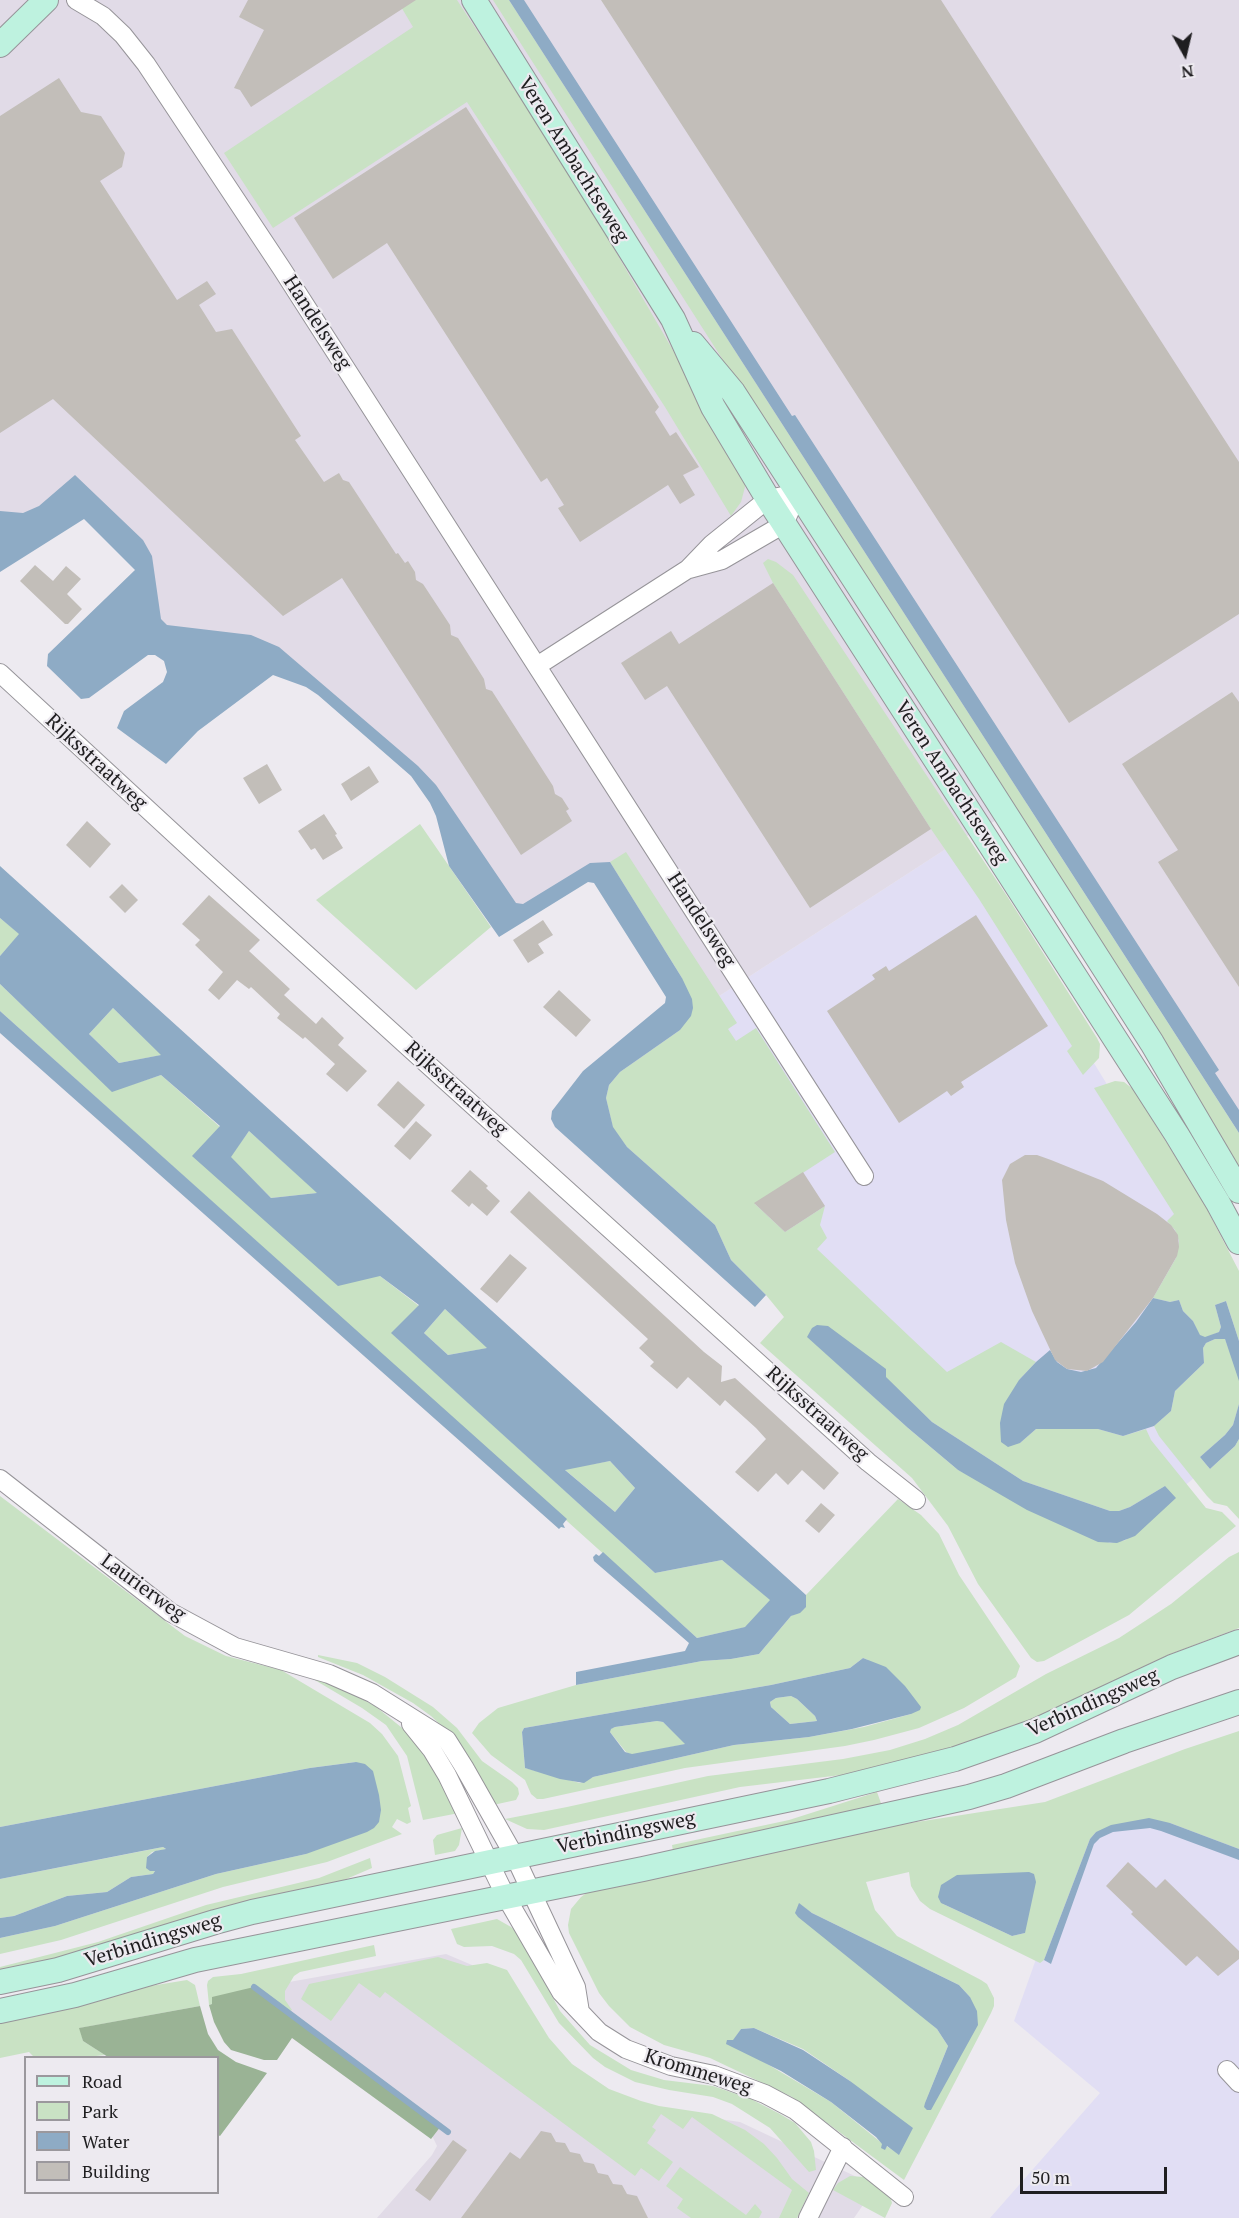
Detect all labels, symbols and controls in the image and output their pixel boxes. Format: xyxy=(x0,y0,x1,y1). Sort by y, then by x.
north arrow xyxy=(1155,24,1215,84)
text: N xyxy=(1180,60,1195,84)
street label: Veren Ambachtseweg xyxy=(512,73,634,247)
street label: Handelsweg xyxy=(278,271,356,375)
street label: Veren Ambachtseweg xyxy=(889,697,1013,869)
street label: Rijksstraatweg xyxy=(40,709,152,815)
street label: Handelsweg xyxy=(662,868,740,972)
street label: Rijksstraatweg xyxy=(400,1037,512,1141)
street label: Rijksstraatweg xyxy=(761,1362,873,1466)
street label: Laurierweg xyxy=(96,1549,190,1627)
street label: Verbindingsweg xyxy=(1023,1663,1163,1743)
street label: Verbindingsweg xyxy=(554,1807,698,1859)
street label: Verbindingsweg xyxy=(82,1909,224,1973)
street label: Krommeweg xyxy=(641,2044,755,2100)
legend xyxy=(24,2056,219,2194)
text: Road xyxy=(82,2069,122,2093)
text: Park xyxy=(82,2099,118,2123)
text: Water xyxy=(82,2129,129,2153)
scale bar xyxy=(1023,2155,1170,2193)
text: Building xyxy=(82,2159,150,2183)
text: 50 m xyxy=(1031,2165,1070,2189)

